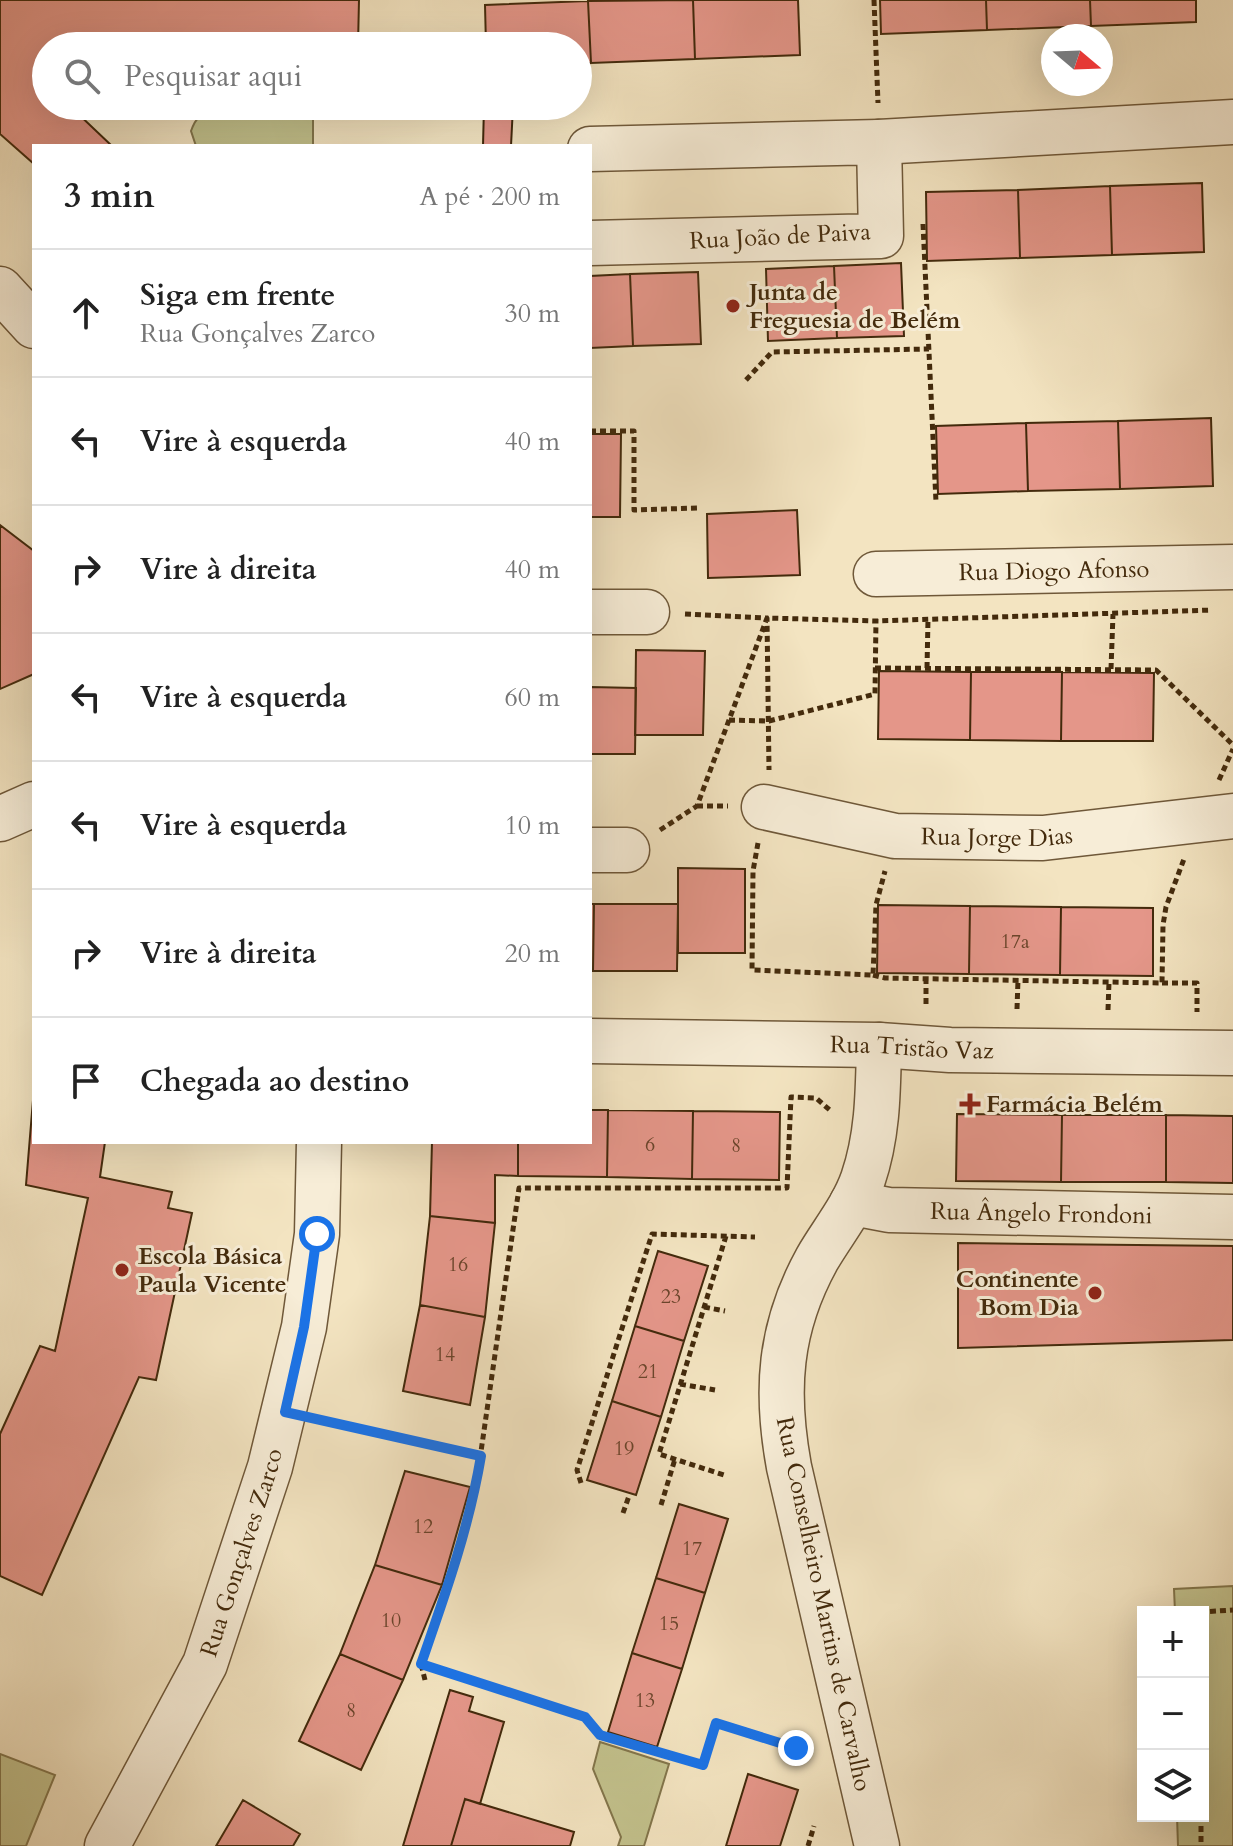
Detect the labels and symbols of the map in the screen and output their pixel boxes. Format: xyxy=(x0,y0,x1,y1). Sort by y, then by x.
north arrow xyxy=(1041,24,1113,96)
street label: Rua João de Paiva xyxy=(689,215,872,258)
place label: Junta de Freguesia de Belém xyxy=(746,276,961,337)
marker: Junta de Freguesia de Belém xyxy=(724,297,742,315)
street label: Rua Diogo Afonso xyxy=(958,553,1150,589)
street label: Rua Jorge Dias xyxy=(921,819,1075,855)
house number: 17a xyxy=(1000,928,1030,955)
street label: Rua Tristão Vaz xyxy=(830,1028,994,1067)
place label: Farmácia Belém xyxy=(986,1088,1164,1121)
marker: Farmácia Belém xyxy=(961,1095,979,1113)
house number: 6 xyxy=(645,1131,655,1158)
house number: 8 xyxy=(731,1132,741,1159)
street label: Rua Ângelo Frondoni xyxy=(930,1195,1153,1232)
route start xyxy=(299,1216,335,1252)
place label: Escola Básica Paula Vicente xyxy=(138,1240,287,1301)
house number: 16 xyxy=(448,1251,468,1278)
marker: Escola Básica Paula Vicente xyxy=(113,1261,131,1279)
place label: Continente Bom Dia xyxy=(956,1263,1079,1324)
house number: 23 xyxy=(661,1283,681,1310)
marker: Continente Bom Dia xyxy=(1086,1284,1104,1302)
house number: 14 xyxy=(435,1341,455,1368)
house number: 21 xyxy=(638,1358,658,1385)
street label: Rua Conselheiro Martins de Carvalho xyxy=(768,1414,879,1794)
house number: 19 xyxy=(614,1435,634,1462)
street label: Rua Gonçalves Zarco xyxy=(192,1445,291,1661)
house number: 12 xyxy=(413,1513,433,1540)
house number: 17 xyxy=(682,1535,702,1562)
house number: 10 xyxy=(381,1607,401,1634)
house number: 15 xyxy=(659,1610,679,1637)
house number: 13 xyxy=(635,1687,655,1714)
house number: 8 xyxy=(346,1697,356,1724)
route end xyxy=(778,1730,814,1766)

